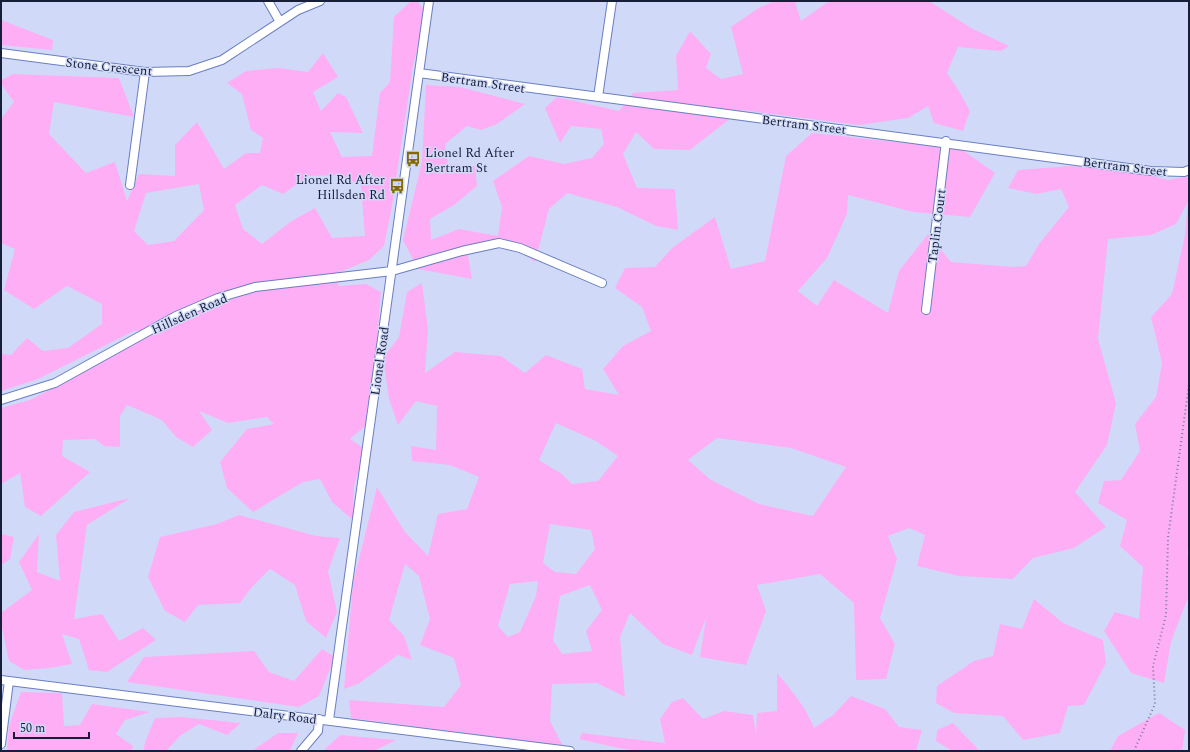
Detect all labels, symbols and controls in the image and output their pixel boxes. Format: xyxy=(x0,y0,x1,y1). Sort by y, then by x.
street label: Stone Crescent xyxy=(65,53,154,82)
street label: Bertram Street xyxy=(439,67,527,99)
street label: Bertram Street xyxy=(760,110,848,140)
place label: Lionel Rd After Bertram St xyxy=(425,143,514,178)
bus stop icon: Lionel Rd After Bertram St xyxy=(404,150,422,168)
street label: Bertram Street xyxy=(1081,152,1169,182)
place label: Lionel Rd After Hillsden Rd xyxy=(296,170,385,205)
bus stop icon: Lionel Rd After Hillsden Rd xyxy=(388,177,406,195)
street label: Taplin Court xyxy=(923,188,951,264)
street label: Hillsden Road xyxy=(148,288,231,340)
street label: Lionel Road xyxy=(365,325,395,397)
street label: Dalry Road xyxy=(252,702,318,730)
scale bar xyxy=(14,714,89,740)
text: 50 m xyxy=(20,719,45,738)

